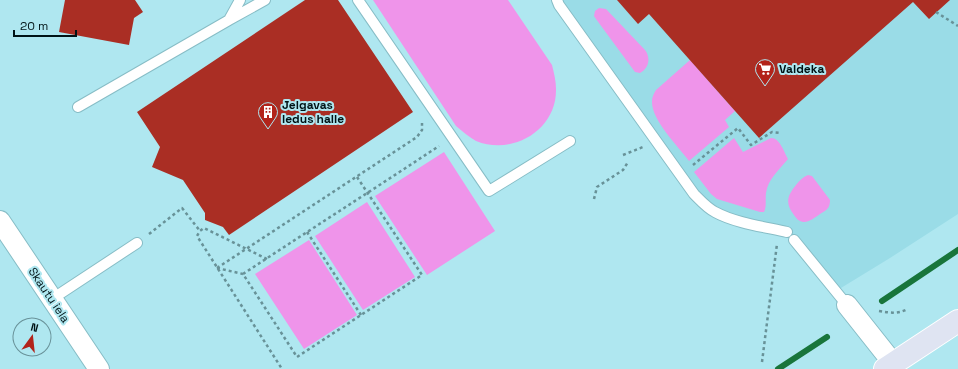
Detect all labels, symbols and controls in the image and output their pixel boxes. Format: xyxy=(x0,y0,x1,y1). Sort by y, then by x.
scale bar xyxy=(14,12,76,38)
text: 20 m xyxy=(20,18,48,34)
supermarket icon: Valdeka xyxy=(754,58,776,86)
place label: Valdeka xyxy=(779,61,824,77)
place label: Jelgavas ledus halle xyxy=(282,97,344,127)
building icon: Jelgavas ledus halle xyxy=(257,101,279,129)
street label: Skautu iela xyxy=(25,264,73,326)
north arrow xyxy=(12,317,52,357)
text: N xyxy=(29,320,40,335)

